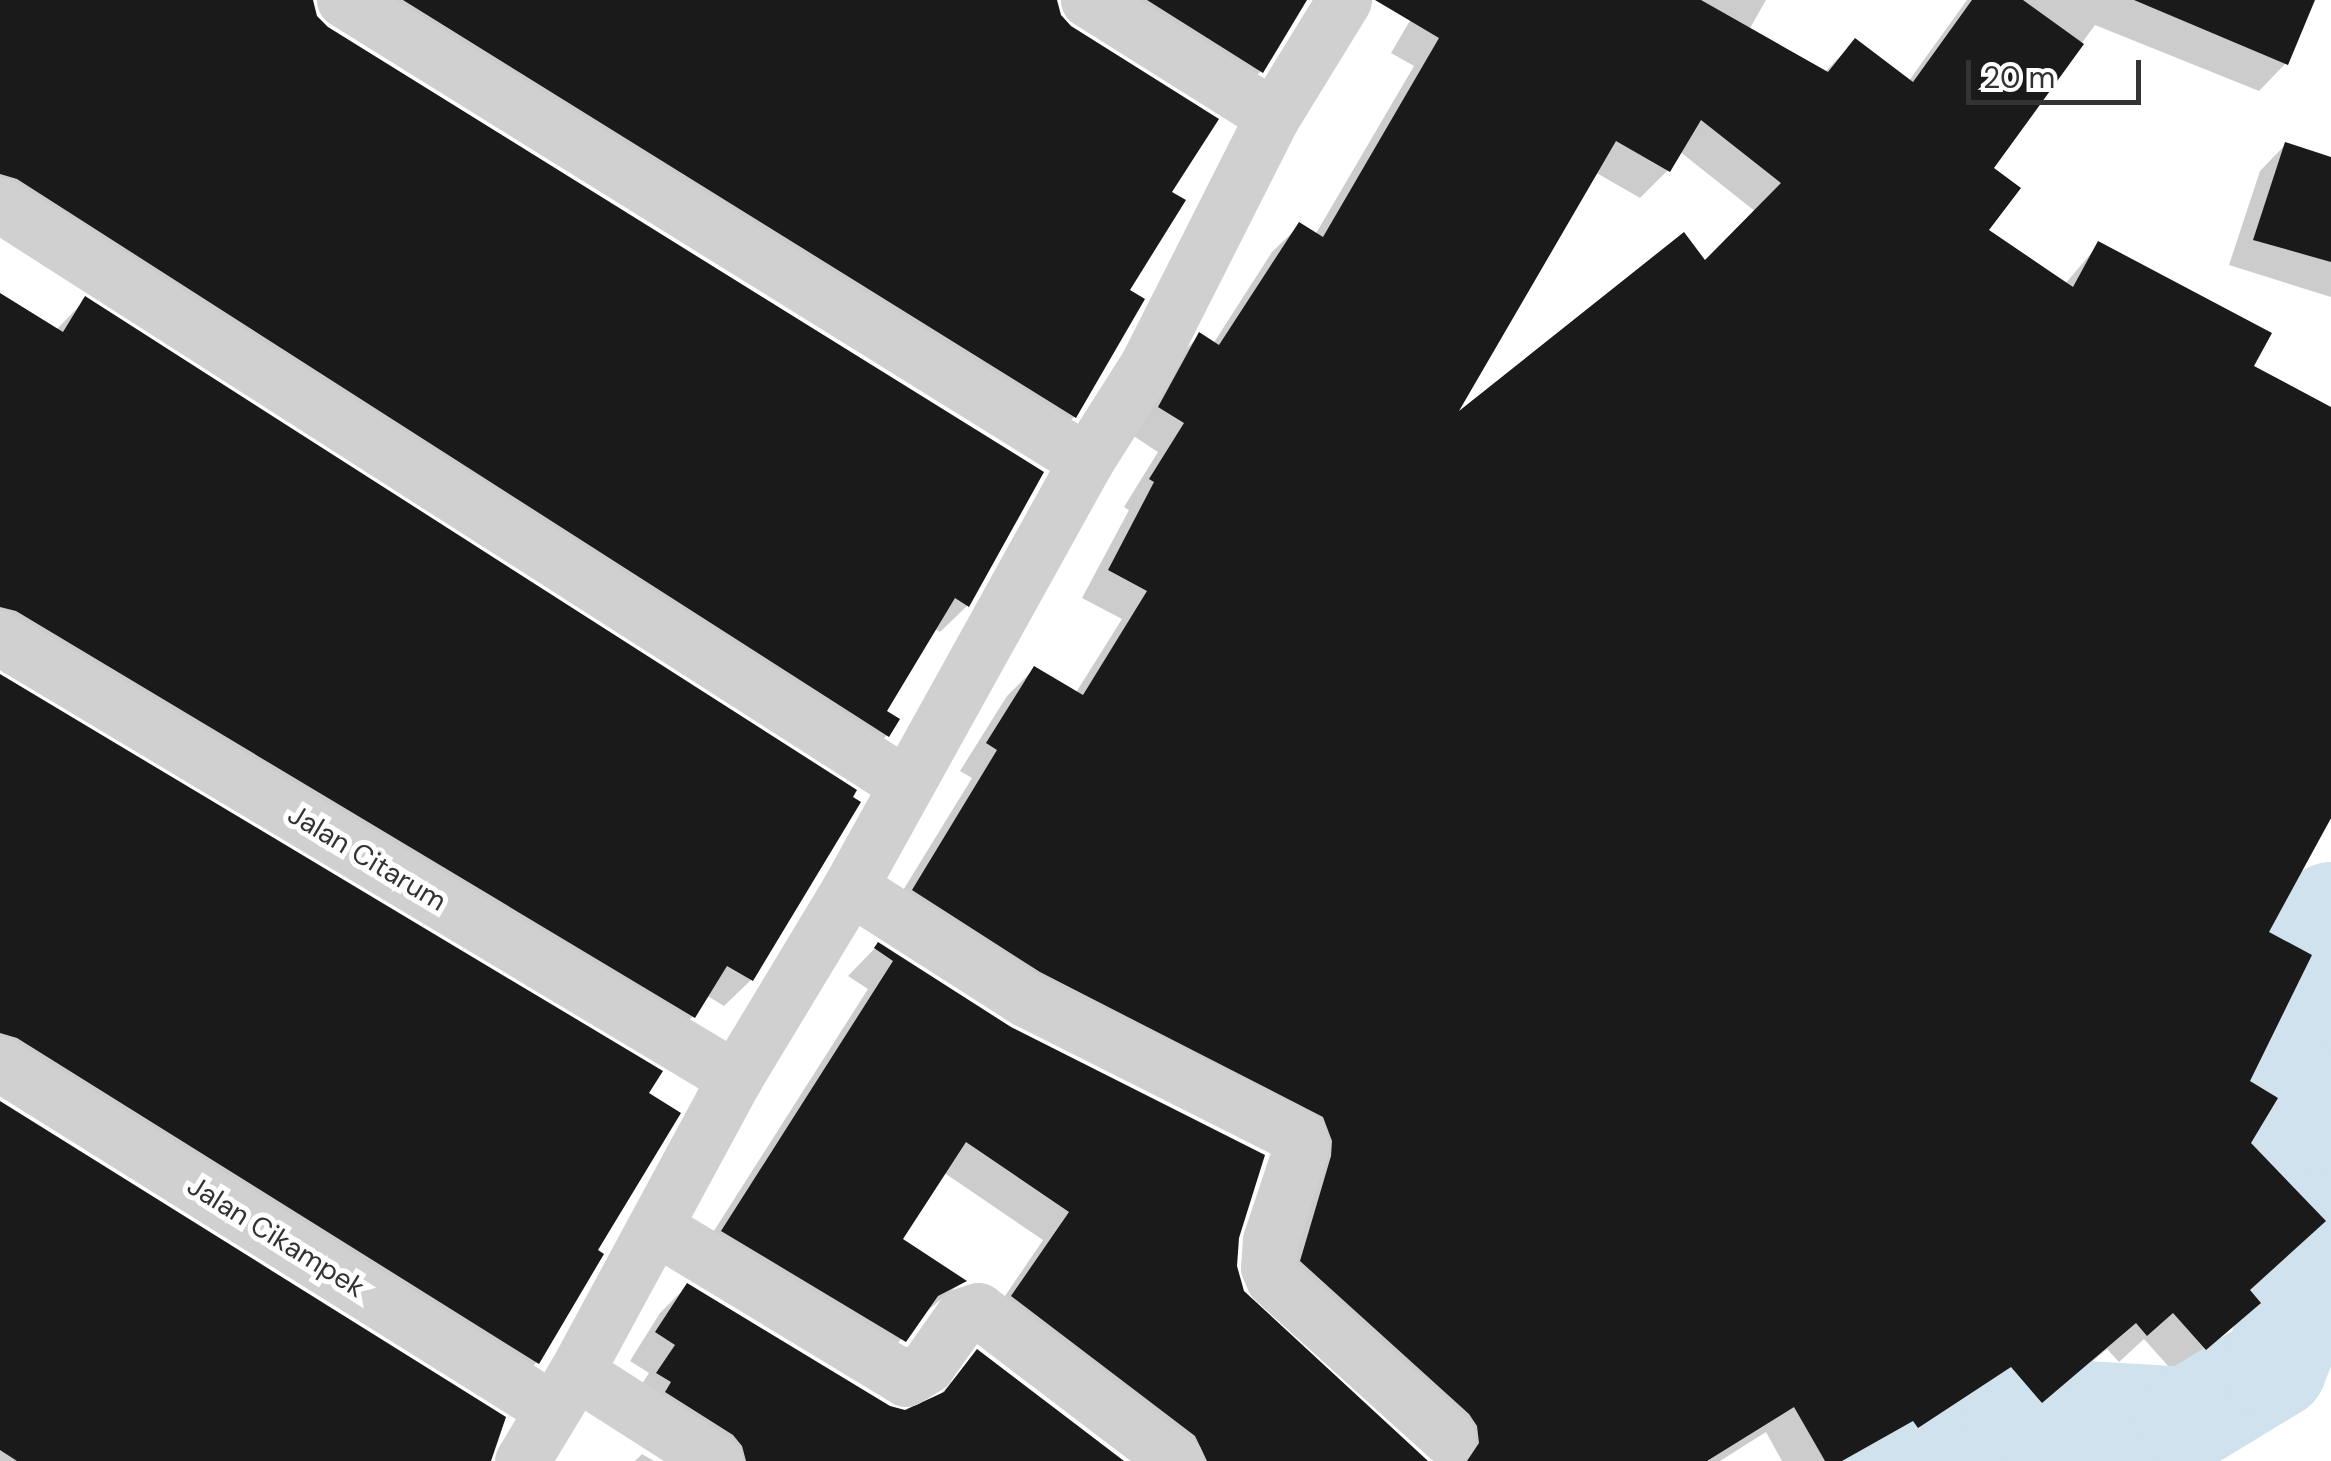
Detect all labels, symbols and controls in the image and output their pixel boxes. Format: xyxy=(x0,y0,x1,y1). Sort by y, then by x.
scale bar xyxy=(1971,40,2146,102)
text: 20 m xyxy=(1983,58,2055,97)
street label: Jalan Citarum xyxy=(282,798,452,918)
street label: Jalan Cikampek xyxy=(181,1169,371,1305)

